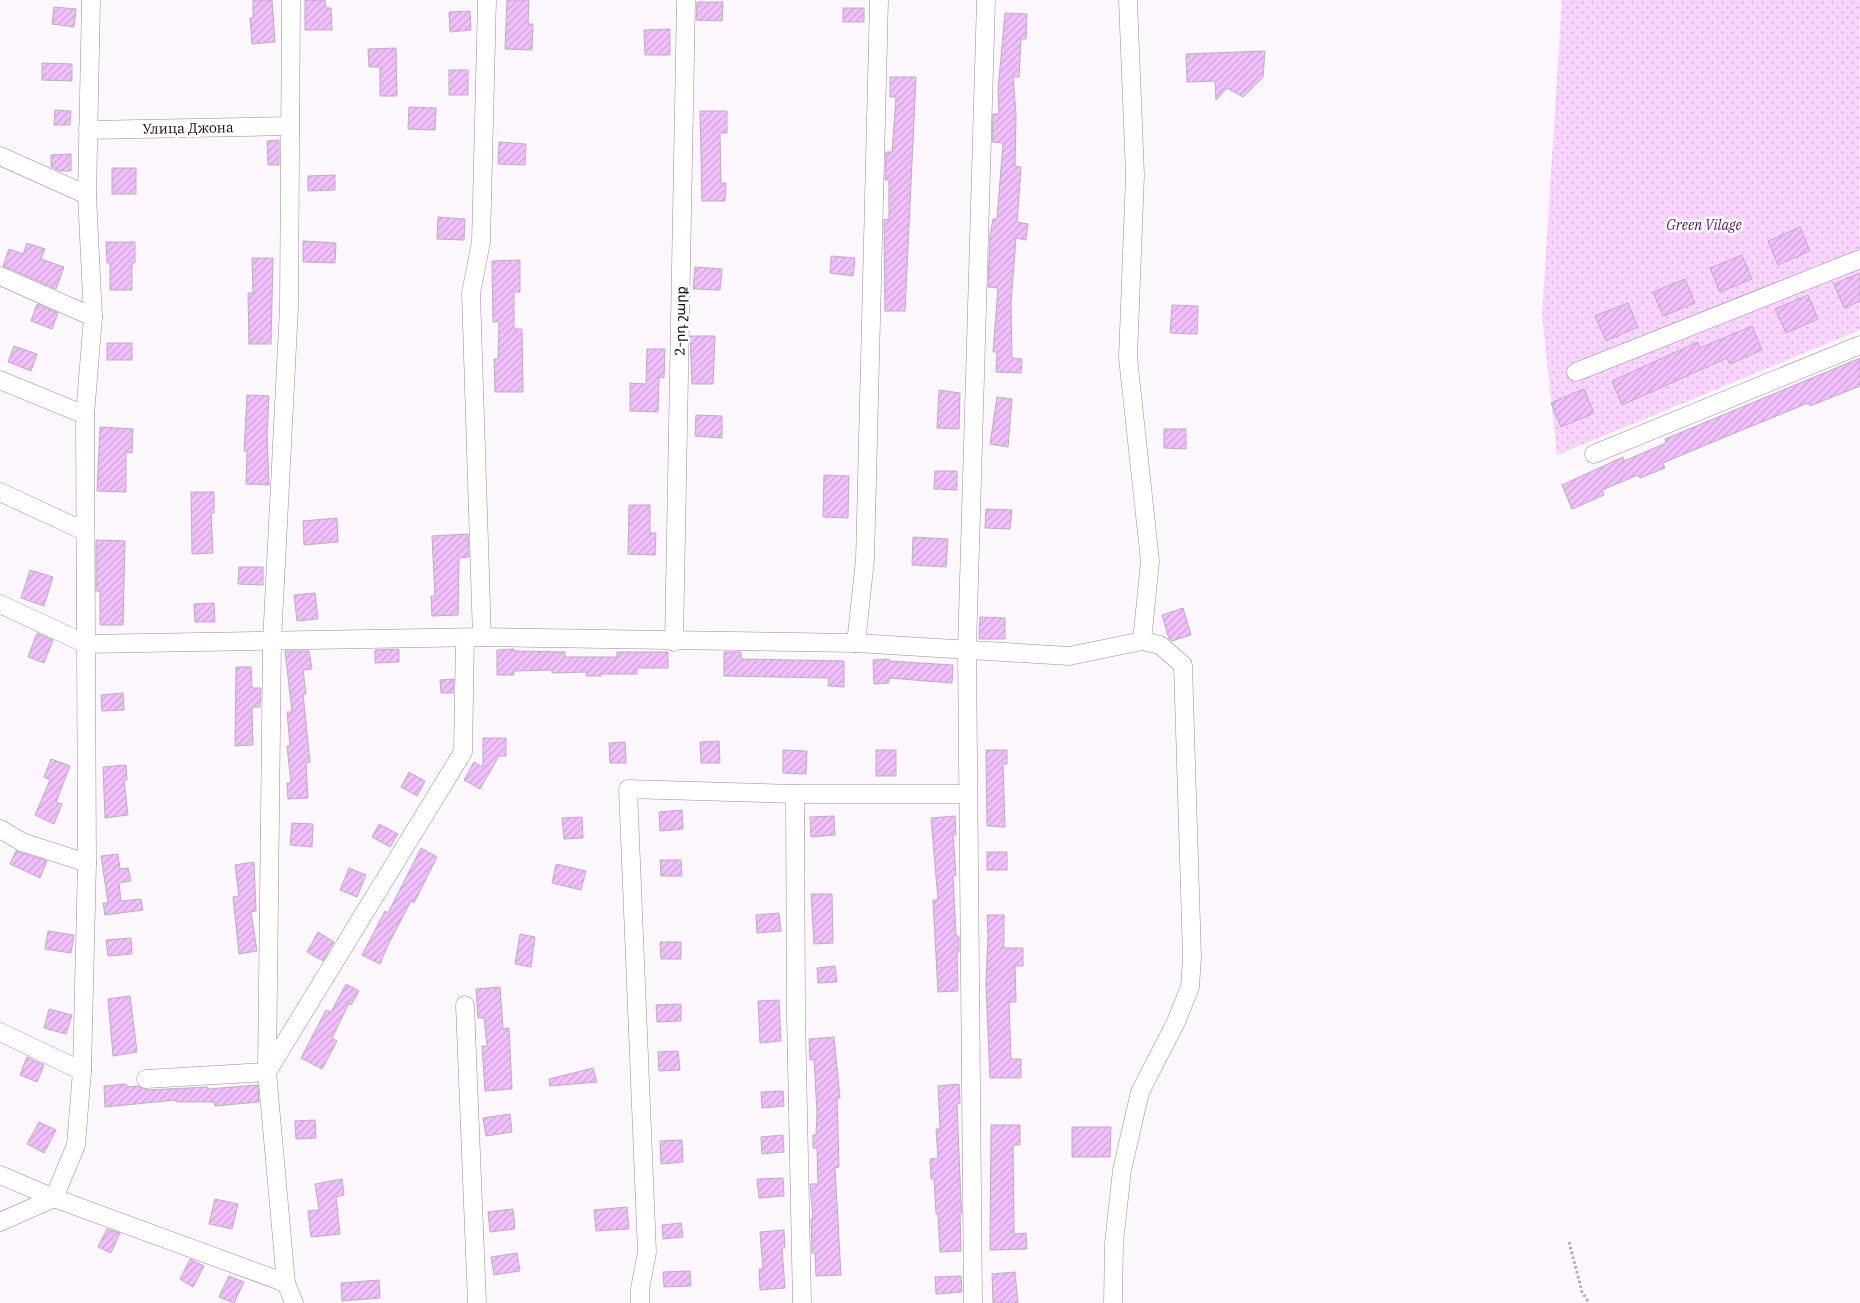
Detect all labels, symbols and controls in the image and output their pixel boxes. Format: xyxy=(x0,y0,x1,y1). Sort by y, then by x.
street label: Улица Джона xyxy=(142,118,234,138)
park label: Green Vilage xyxy=(1666,216,1743,234)
street label: 2-րդ շարք xyxy=(670,286,690,356)

